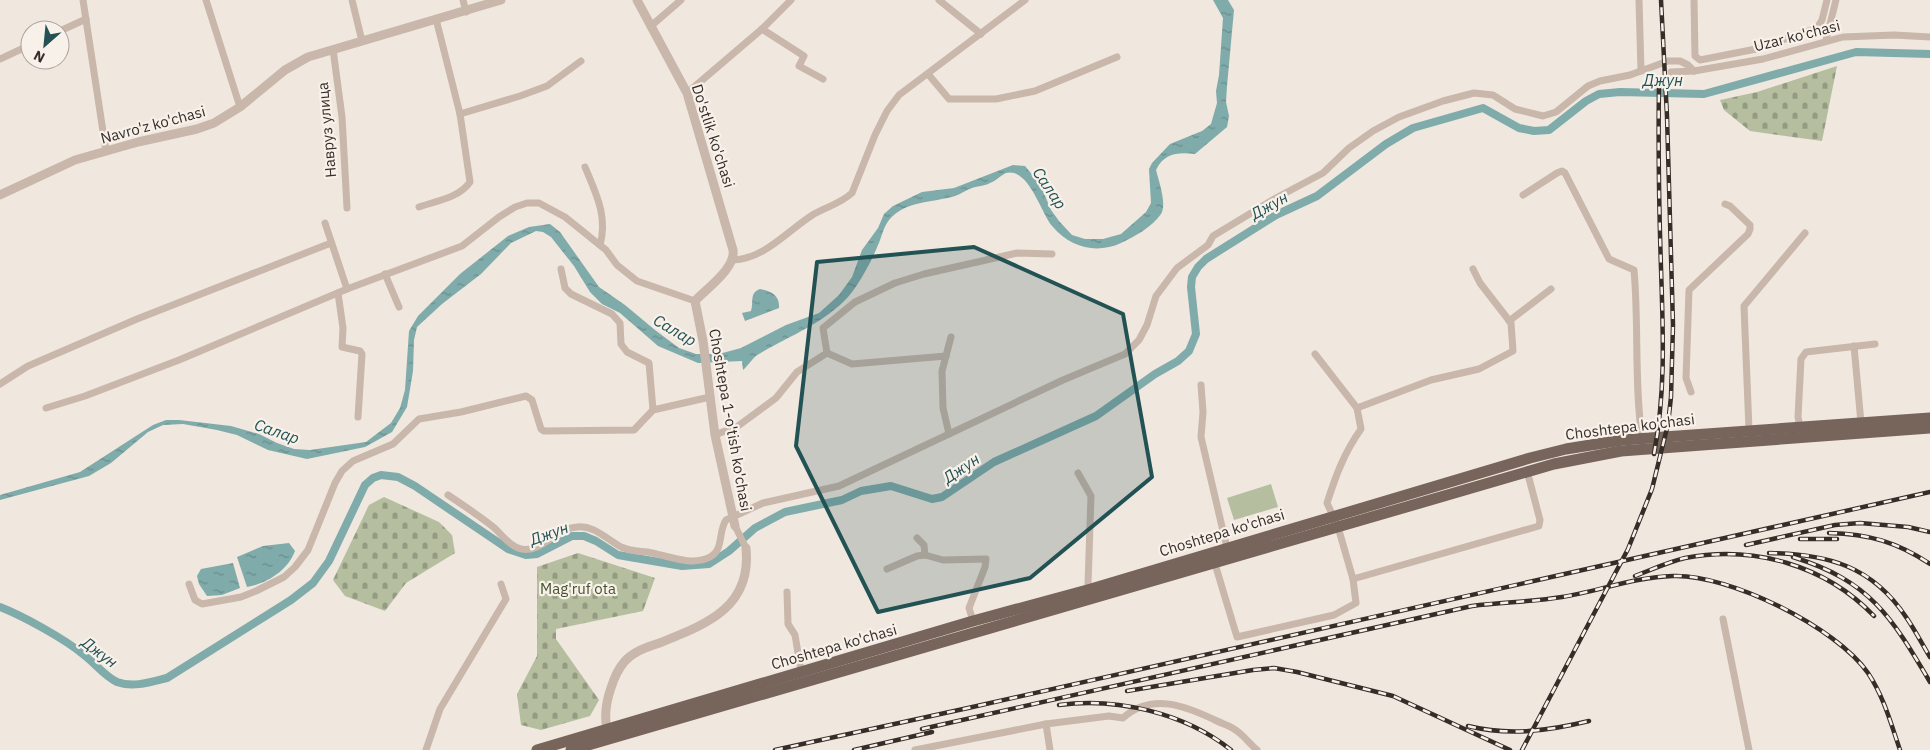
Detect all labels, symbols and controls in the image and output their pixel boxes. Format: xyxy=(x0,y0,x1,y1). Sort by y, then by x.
street label: Uzar ko'chasi xyxy=(1752,16,1842,55)
north arrow xyxy=(20,20,70,70)
text: N xyxy=(30,46,48,67)
water label: Джун xyxy=(1641,70,1683,90)
street label: Навруз улица xyxy=(313,82,340,179)
street label: Do'stlik ko'chasi xyxy=(688,82,739,190)
street label: Navro'z ko'chasi xyxy=(98,101,207,148)
water label: Салар xyxy=(1029,163,1071,213)
water label: Джун xyxy=(1245,187,1291,224)
water label: Салар xyxy=(650,310,700,350)
street label: Choshtepa 1-o'tish ko'chasi xyxy=(705,327,756,513)
street label: Choshtepa ko'chasi xyxy=(1564,409,1696,444)
water label: Салар xyxy=(252,414,302,448)
water label: Джун xyxy=(937,449,983,489)
street label: Choshtepa ko'chasi xyxy=(1157,504,1287,561)
water label: Джун xyxy=(525,517,571,550)
park label: Mag'ruf ota xyxy=(540,579,616,598)
street label: Choshtepa ko'chasi xyxy=(769,619,899,674)
water label: Джун xyxy=(76,631,122,672)

